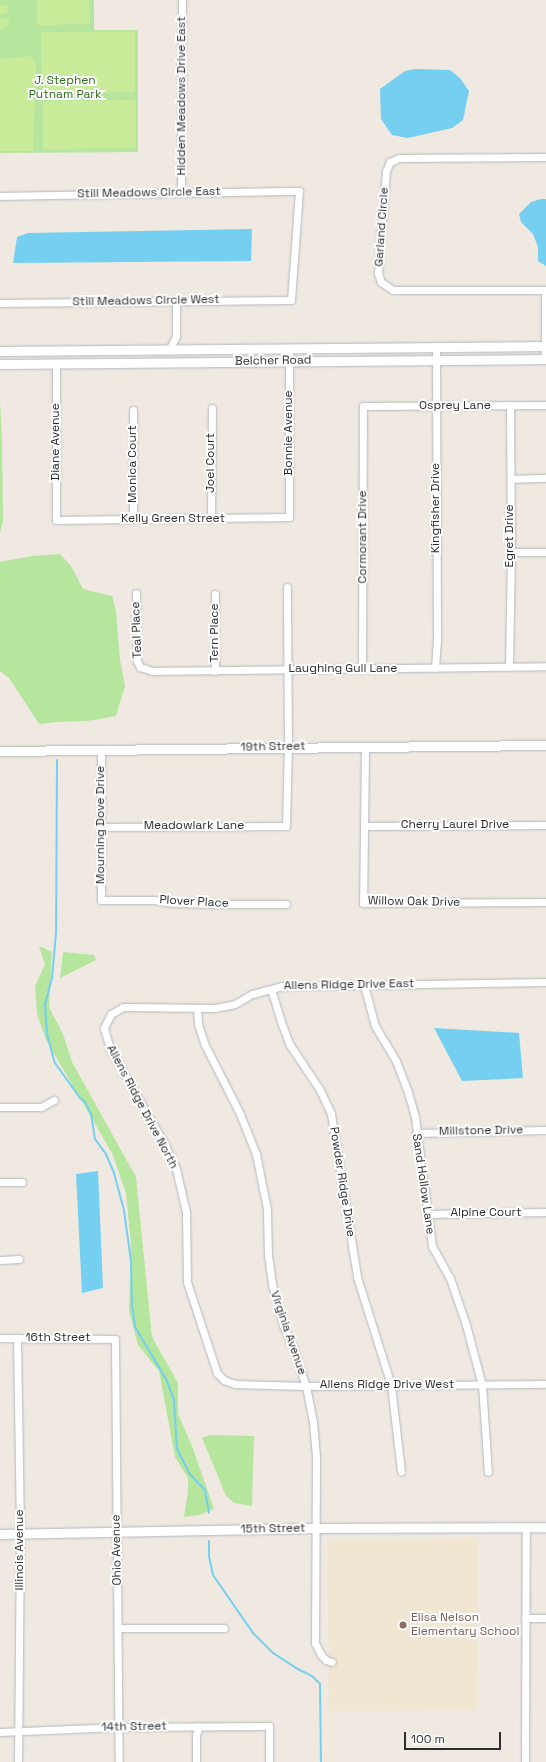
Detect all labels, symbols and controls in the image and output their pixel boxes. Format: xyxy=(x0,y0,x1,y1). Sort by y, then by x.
street label: Hidden Meadows Drive East xyxy=(175,16,189,176)
park label: J. Stephen Putnam Park xyxy=(29,74,101,102)
street label: Still Meadows Circle East xyxy=(77,185,221,201)
street label: Garland Circle xyxy=(372,187,392,267)
street label: Still Meadows Circle West xyxy=(72,293,220,309)
street label: Belcher Road xyxy=(235,353,311,369)
street label: Bonnie Avenue xyxy=(282,390,296,476)
street label: Osprey Lane xyxy=(419,399,491,413)
street label: Diane Avenue xyxy=(49,403,63,481)
street label: Monica Court xyxy=(126,425,140,503)
street label: Joel Court xyxy=(204,433,218,493)
street label: Kingfisher Drive xyxy=(429,463,443,553)
street label: Cormorant Drive xyxy=(356,490,370,584)
street label: Egret Drive xyxy=(503,505,517,567)
street label: Kelly Green Street xyxy=(121,512,225,526)
street label: Teal Place xyxy=(129,601,145,659)
street label: Tern Place xyxy=(208,603,222,663)
street label: Laughing Gull Lane xyxy=(289,662,397,676)
street label: 19th Street xyxy=(240,739,306,755)
street label: Mourning Dove Drive xyxy=(94,766,108,884)
street label: Cherry Laurel Drive xyxy=(401,818,509,832)
street label: Meadowlark Lane xyxy=(144,819,244,833)
street label: Plover Place xyxy=(159,893,229,911)
street label: Willow Oak Drive xyxy=(368,894,460,910)
street label: Allens Ridge Drive East xyxy=(284,977,414,993)
street label: Allens Ridge Drive North xyxy=(103,1043,181,1171)
street label: Millstone Drive xyxy=(439,1123,523,1139)
street label: Powder Ridge Drive xyxy=(326,1126,358,1238)
street label: Sand Hollow Lane xyxy=(409,1133,437,1235)
street label: Alpine Court xyxy=(450,1206,522,1220)
street label: Virginia Avenue xyxy=(267,1289,309,1377)
street label: 16th Street xyxy=(26,1331,90,1345)
street label: Allens Ridge Drive West xyxy=(320,1378,454,1392)
street label: Illinois Avenue xyxy=(13,1509,27,1591)
street label: Ohio Avenue xyxy=(109,1514,125,1586)
street label: 15th Street xyxy=(240,1521,306,1537)
place label: Elisa Nelson Elementary School xyxy=(411,1611,519,1639)
marker: Elisa Nelson Elementary School xyxy=(398,1620,408,1630)
street label: 14th Street xyxy=(101,1719,167,1735)
scale bar xyxy=(406,1724,503,1750)
text: 100 m xyxy=(411,1731,445,1747)

